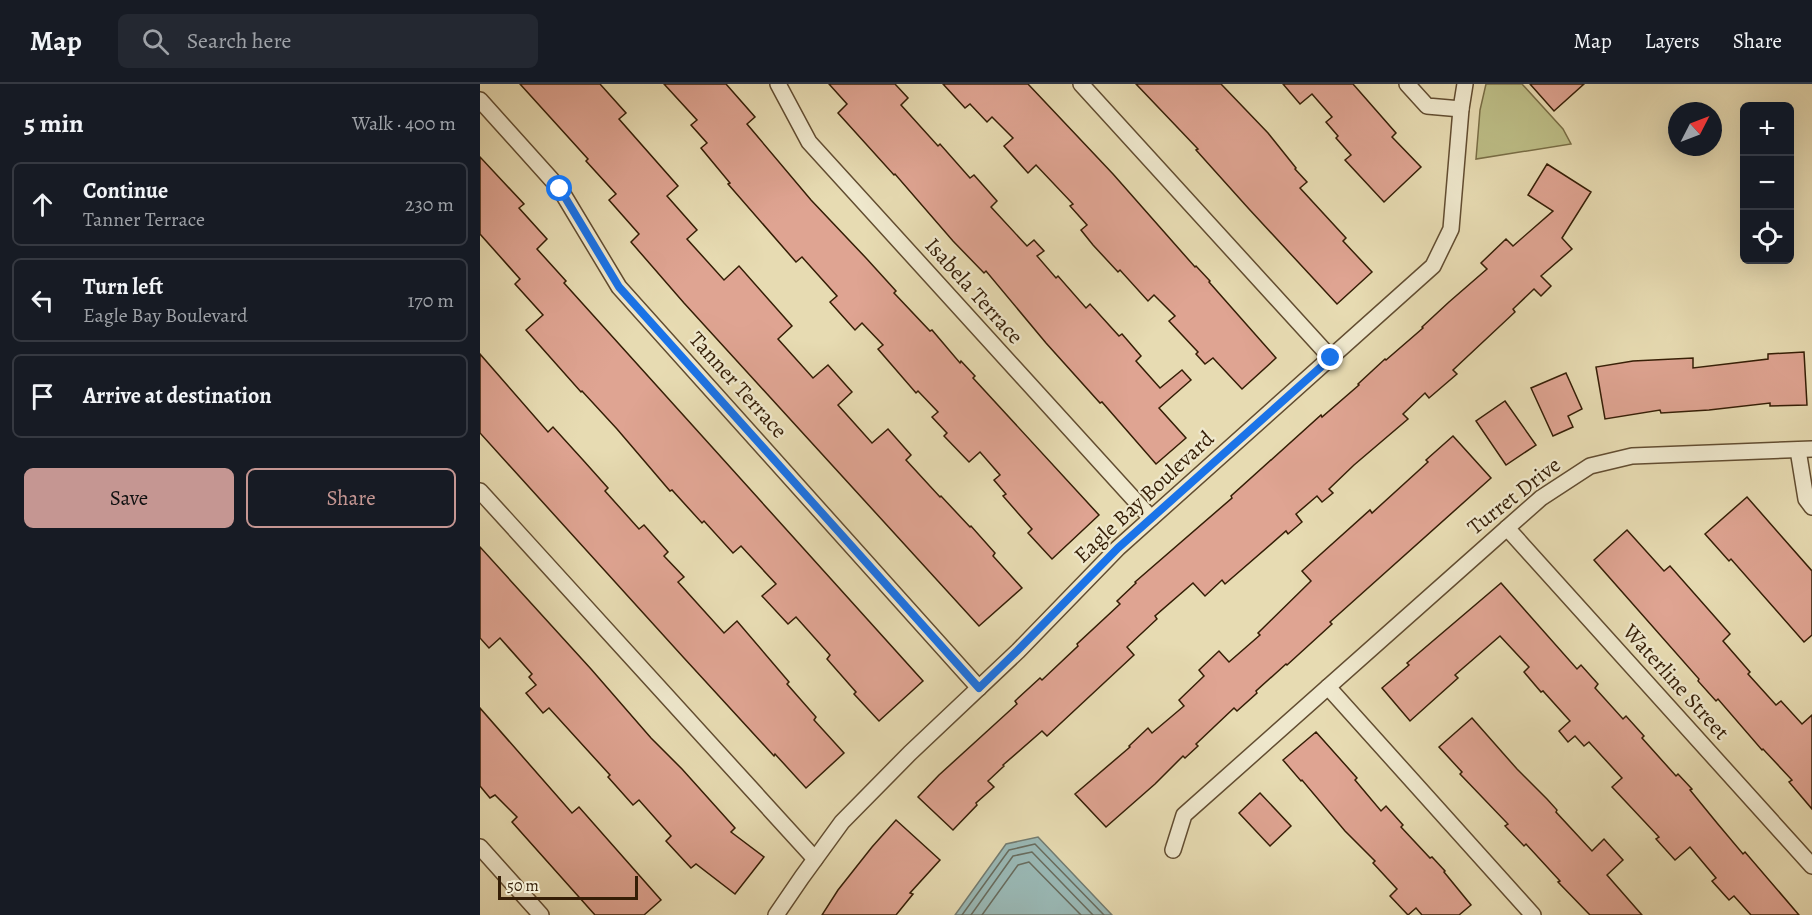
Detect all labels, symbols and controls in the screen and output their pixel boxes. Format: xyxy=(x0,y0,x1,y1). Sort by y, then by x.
search box xyxy=(118,14,538,68)
text: Map xyxy=(30,22,82,60)
icon: search xyxy=(139,25,172,58)
text: Search here xyxy=(187,26,291,56)
text: Map xyxy=(1573,27,1612,55)
text: Layers xyxy=(1645,27,1700,55)
text: Share xyxy=(1733,27,1782,55)
north arrow xyxy=(1668,102,1722,156)
map controls xyxy=(1740,102,1794,264)
button: + xyxy=(1740,102,1794,156)
text: 5 min xyxy=(24,106,84,141)
text: Walk · 400 m xyxy=(352,110,456,137)
button: − xyxy=(1740,156,1794,210)
route start xyxy=(546,175,572,201)
text: Continue xyxy=(83,176,168,206)
icon: ahead xyxy=(26,188,59,221)
text: 230 m xyxy=(405,191,454,218)
text: Tanner Terrace xyxy=(83,206,205,233)
button: locate xyxy=(1740,210,1794,264)
street label: Isabela Terrace xyxy=(918,231,1030,351)
text: Turn left xyxy=(83,272,163,302)
icon: left xyxy=(26,284,59,317)
text: 170 m xyxy=(408,287,454,314)
text: Eagle Bay Boulevard xyxy=(83,302,248,329)
street label: Tanner Terrace xyxy=(682,325,794,445)
route end xyxy=(1317,344,1343,370)
icon: arrive xyxy=(26,380,59,413)
text: Arrive at destination xyxy=(83,381,272,411)
street label: Eagle Bay Boulevard xyxy=(1067,424,1221,570)
street label: Turret Drive xyxy=(1461,450,1567,542)
button: Save xyxy=(24,468,234,528)
button: Share xyxy=(246,468,456,528)
street label: Waterline Street xyxy=(1615,617,1736,746)
scale bar xyxy=(498,873,638,900)
text: 50 m xyxy=(507,875,539,897)

